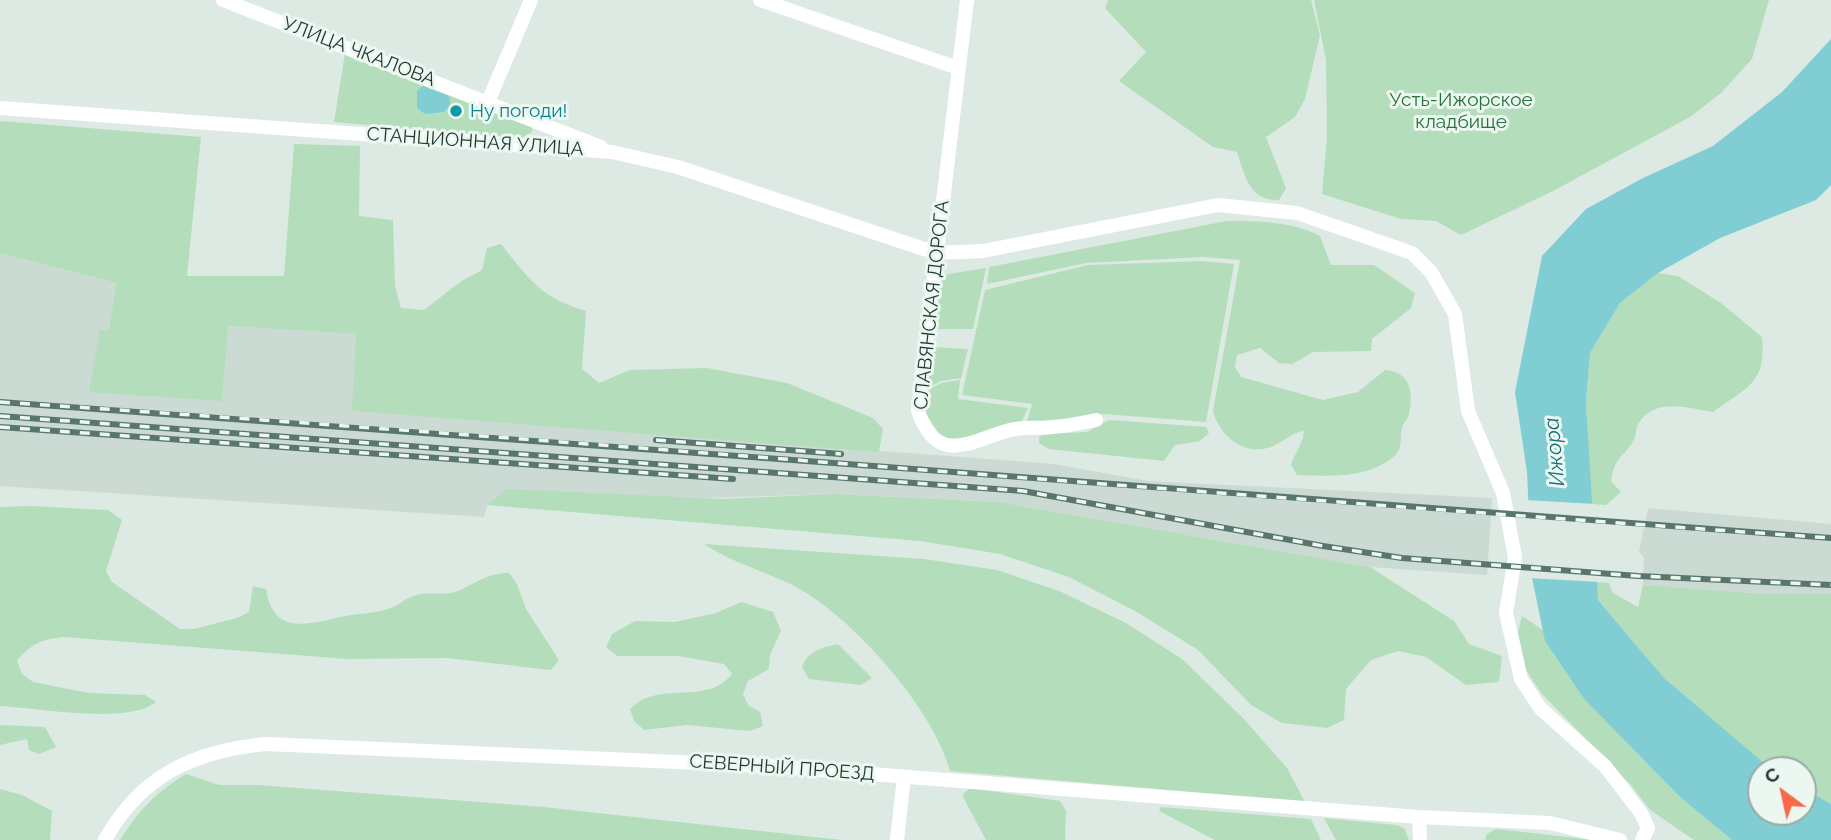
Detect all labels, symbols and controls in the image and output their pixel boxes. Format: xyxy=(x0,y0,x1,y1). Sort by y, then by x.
street label: УЛИЦА ЧКАЛОВА xyxy=(279,12,439,92)
park label: Усть-Ижорское кладбище xyxy=(1389,89,1533,133)
place label: Ну погоди! xyxy=(470,100,567,122)
marker: Ну погоди! xyxy=(448,103,464,119)
street label: СТАНЦИОННАЯ УЛИЦА xyxy=(366,123,584,161)
street label: СЛАВЯНСКАЯ ДОРОГА xyxy=(910,199,954,411)
water label: Ижора xyxy=(1539,417,1571,487)
street label: СЕВЕРНЫЙ ПРОЕЗД xyxy=(689,750,875,786)
north arrow xyxy=(1747,756,1817,826)
text: С xyxy=(1760,762,1783,788)

